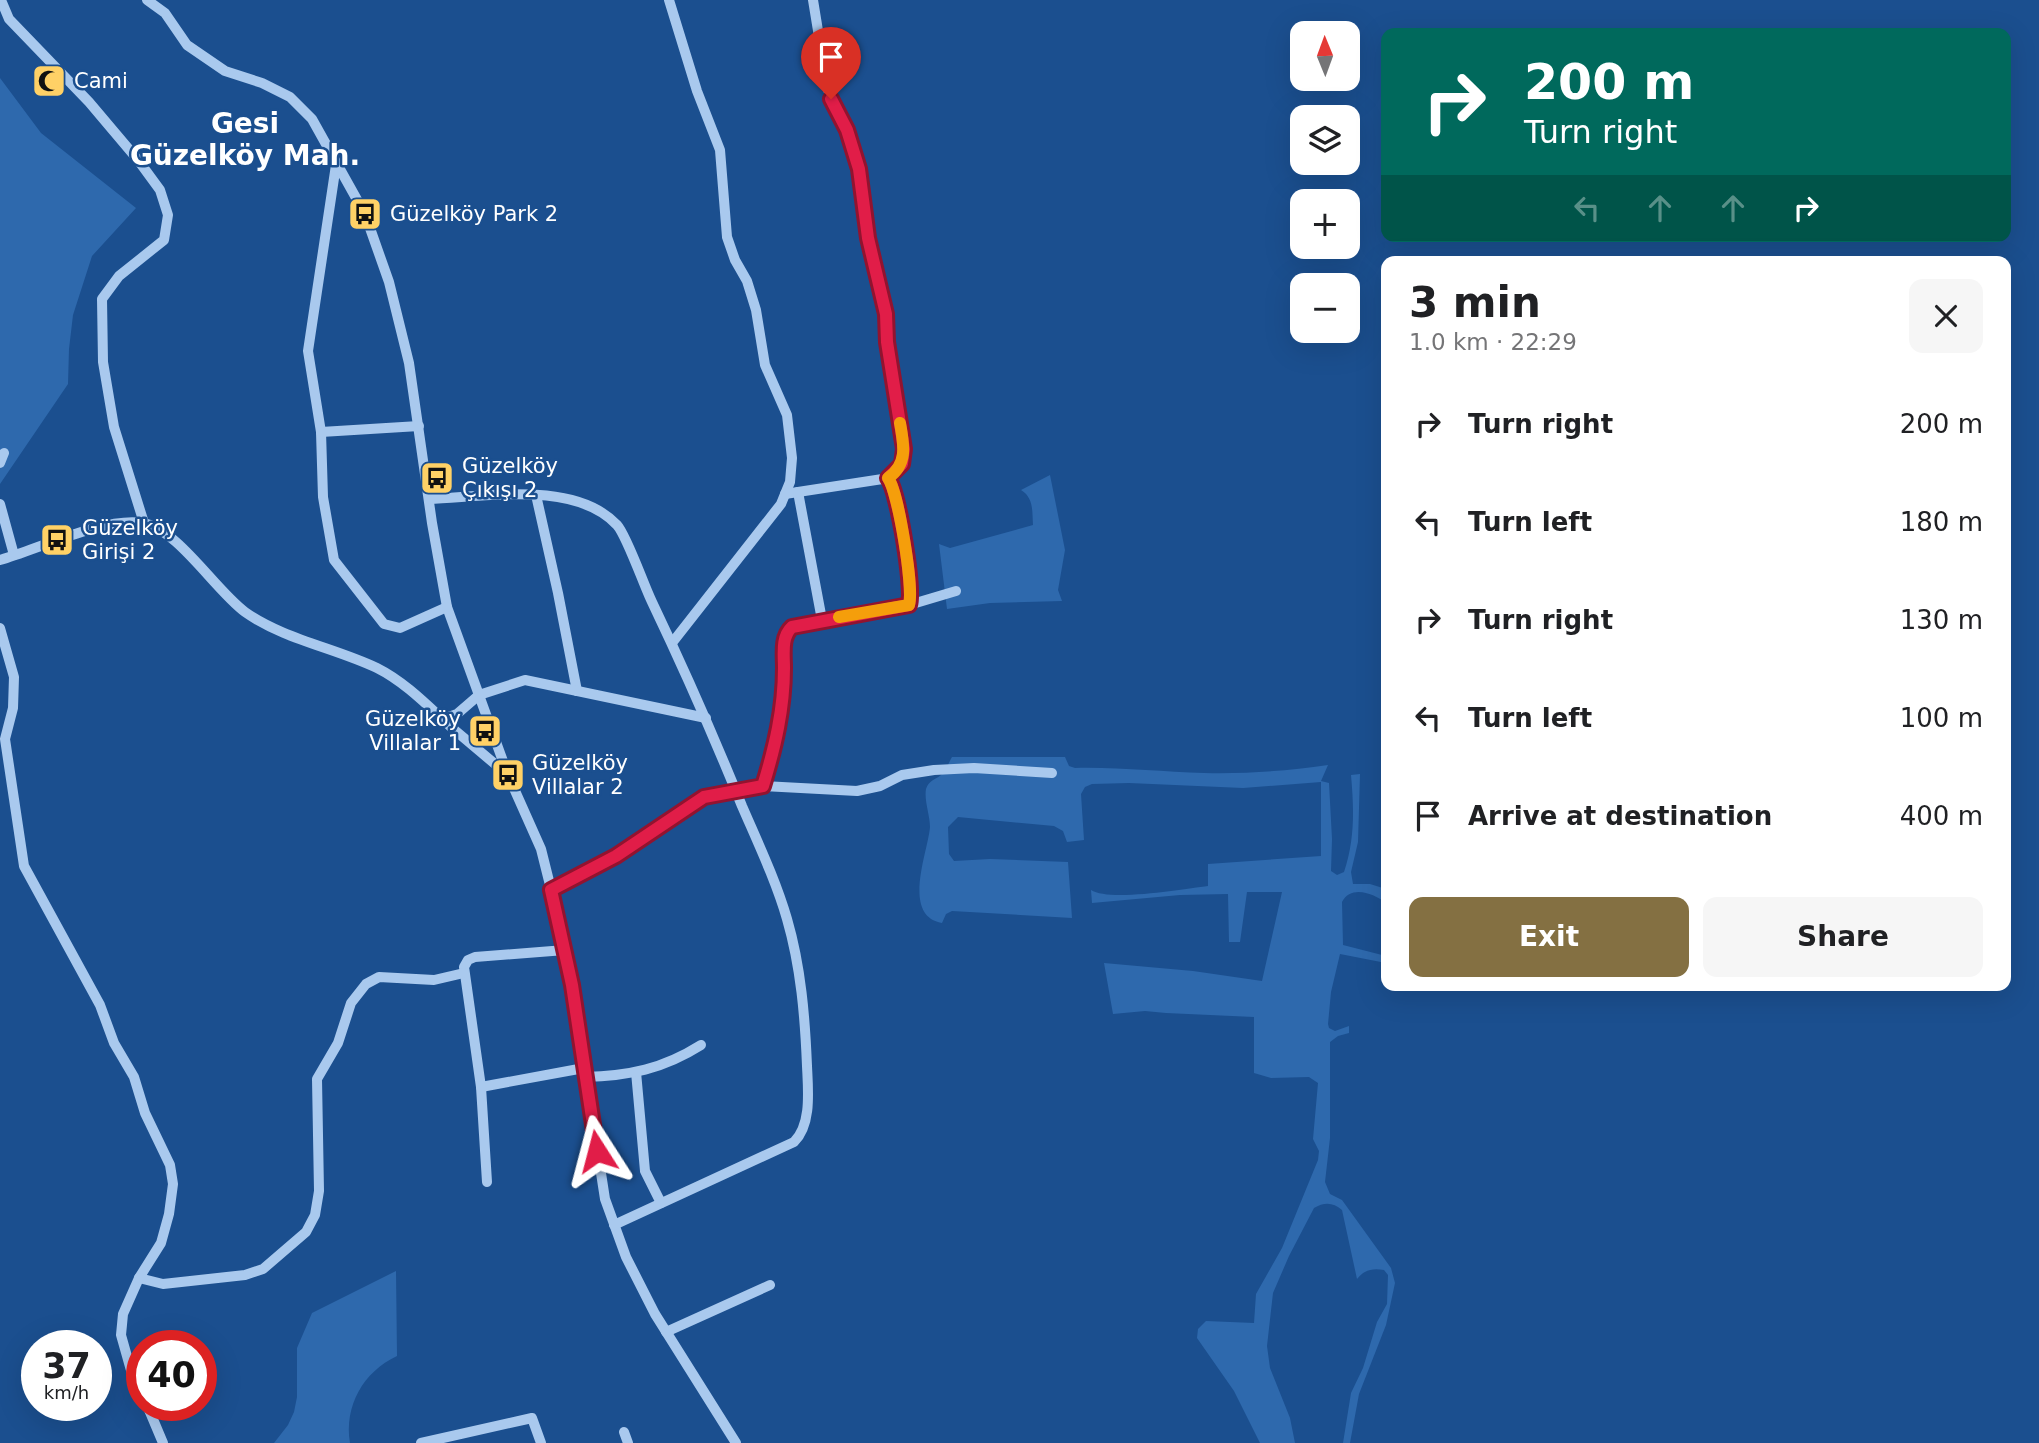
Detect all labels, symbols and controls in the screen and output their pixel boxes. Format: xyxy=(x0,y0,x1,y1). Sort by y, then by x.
north arrow xyxy=(1290,21,1360,91)
map controls xyxy=(1290,21,1360,343)
pin xyxy=(801,27,861,99)
icon: arrive xyxy=(812,38,850,76)
text: 200 m xyxy=(1524,54,1694,111)
icon: right xyxy=(1409,56,1500,147)
mosque icon: Cami xyxy=(30,62,68,100)
place label: Cami xyxy=(74,69,128,93)
button: layers xyxy=(1290,105,1360,175)
district label: Gesi Güzelköy Mah. xyxy=(130,107,360,172)
text: Turn right xyxy=(1524,113,1677,151)
button: + xyxy=(1290,189,1360,259)
icon: left xyxy=(1568,189,1606,227)
icon: ahead xyxy=(1641,189,1679,227)
icon: ahead xyxy=(1714,189,1752,227)
icon: right xyxy=(1787,189,1825,227)
bus stop icon: Güzelköy Park 2 xyxy=(346,195,384,233)
place label: Güzelköy Park 2 xyxy=(390,202,558,226)
button: − xyxy=(1290,273,1360,343)
text: 3 min xyxy=(1409,278,1541,327)
button: close xyxy=(1909,279,1983,353)
text: 1.0 km · 22:29 xyxy=(1409,329,1577,355)
icon: right xyxy=(1409,405,1447,443)
text: Turn right xyxy=(1468,409,1613,439)
text: 200 m xyxy=(1900,409,1983,439)
place label: Güzelköy Çıkışı 2 xyxy=(462,454,558,502)
bus stop icon: Güzelköy Çıkışı 2 xyxy=(418,459,456,497)
icon: left xyxy=(1409,503,1447,541)
text: Turn left xyxy=(1468,507,1592,537)
text: 180 m xyxy=(1900,507,1983,537)
place label: Güzelköy Girişi 2 xyxy=(82,516,178,564)
bus stop icon: Güzelköy Girişi 2 xyxy=(38,521,76,559)
icon: right xyxy=(1409,601,1447,639)
text: Turn right xyxy=(1468,605,1613,635)
text: 130 m xyxy=(1900,605,1983,635)
icon: left xyxy=(1409,699,1447,737)
text: Turn left xyxy=(1468,703,1592,733)
text: 100 m xyxy=(1900,703,1983,733)
place label: Güzelköy Villalar 1 xyxy=(365,707,461,755)
bus stop icon: Güzelköy Villalar 1 xyxy=(466,712,504,750)
place label: Güzelköy Villalar 2 xyxy=(532,751,628,799)
bus stop icon: Güzelköy Villalar 2 xyxy=(489,756,527,794)
icon: arrive xyxy=(1409,797,1447,835)
text: Arrive at destination xyxy=(1468,801,1772,831)
text: 400 m xyxy=(1900,801,1983,831)
button: Exit xyxy=(1409,897,1689,977)
button: Share xyxy=(1703,897,1983,977)
position arrow xyxy=(560,1114,634,1188)
speed limit sign: 40 xyxy=(126,1330,217,1421)
text: 37 xyxy=(42,1346,91,1386)
text: km/h xyxy=(44,1382,89,1403)

